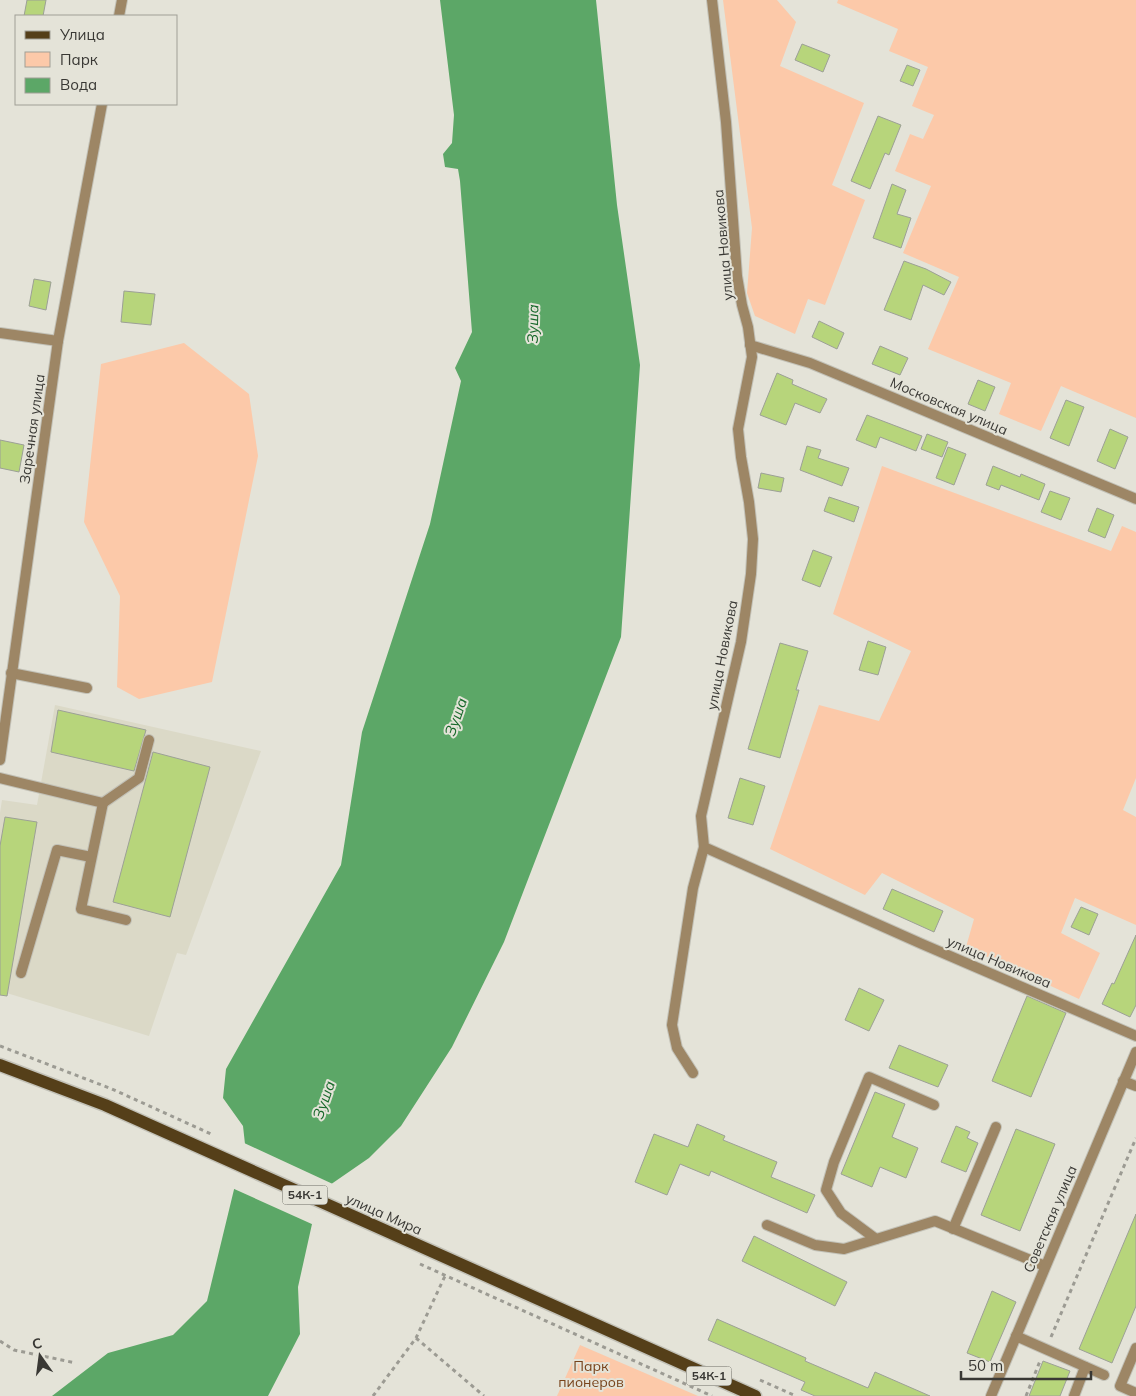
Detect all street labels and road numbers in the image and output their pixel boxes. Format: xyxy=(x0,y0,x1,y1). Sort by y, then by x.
street label: улица Новикова xyxy=(709,189,737,301)
street label: Заречная улица xyxy=(15,373,49,485)
street label: Московская улица xyxy=(887,373,1011,439)
street label: улица Новикова xyxy=(703,599,741,711)
street label: улица Новикова xyxy=(944,932,1054,992)
street label: Советская улица xyxy=(1019,1163,1081,1275)
road number: 54К-1 xyxy=(282,1186,328,1204)
street label: улица Мира xyxy=(343,1189,425,1239)
road number: 54К-1 xyxy=(686,1366,732,1385)

